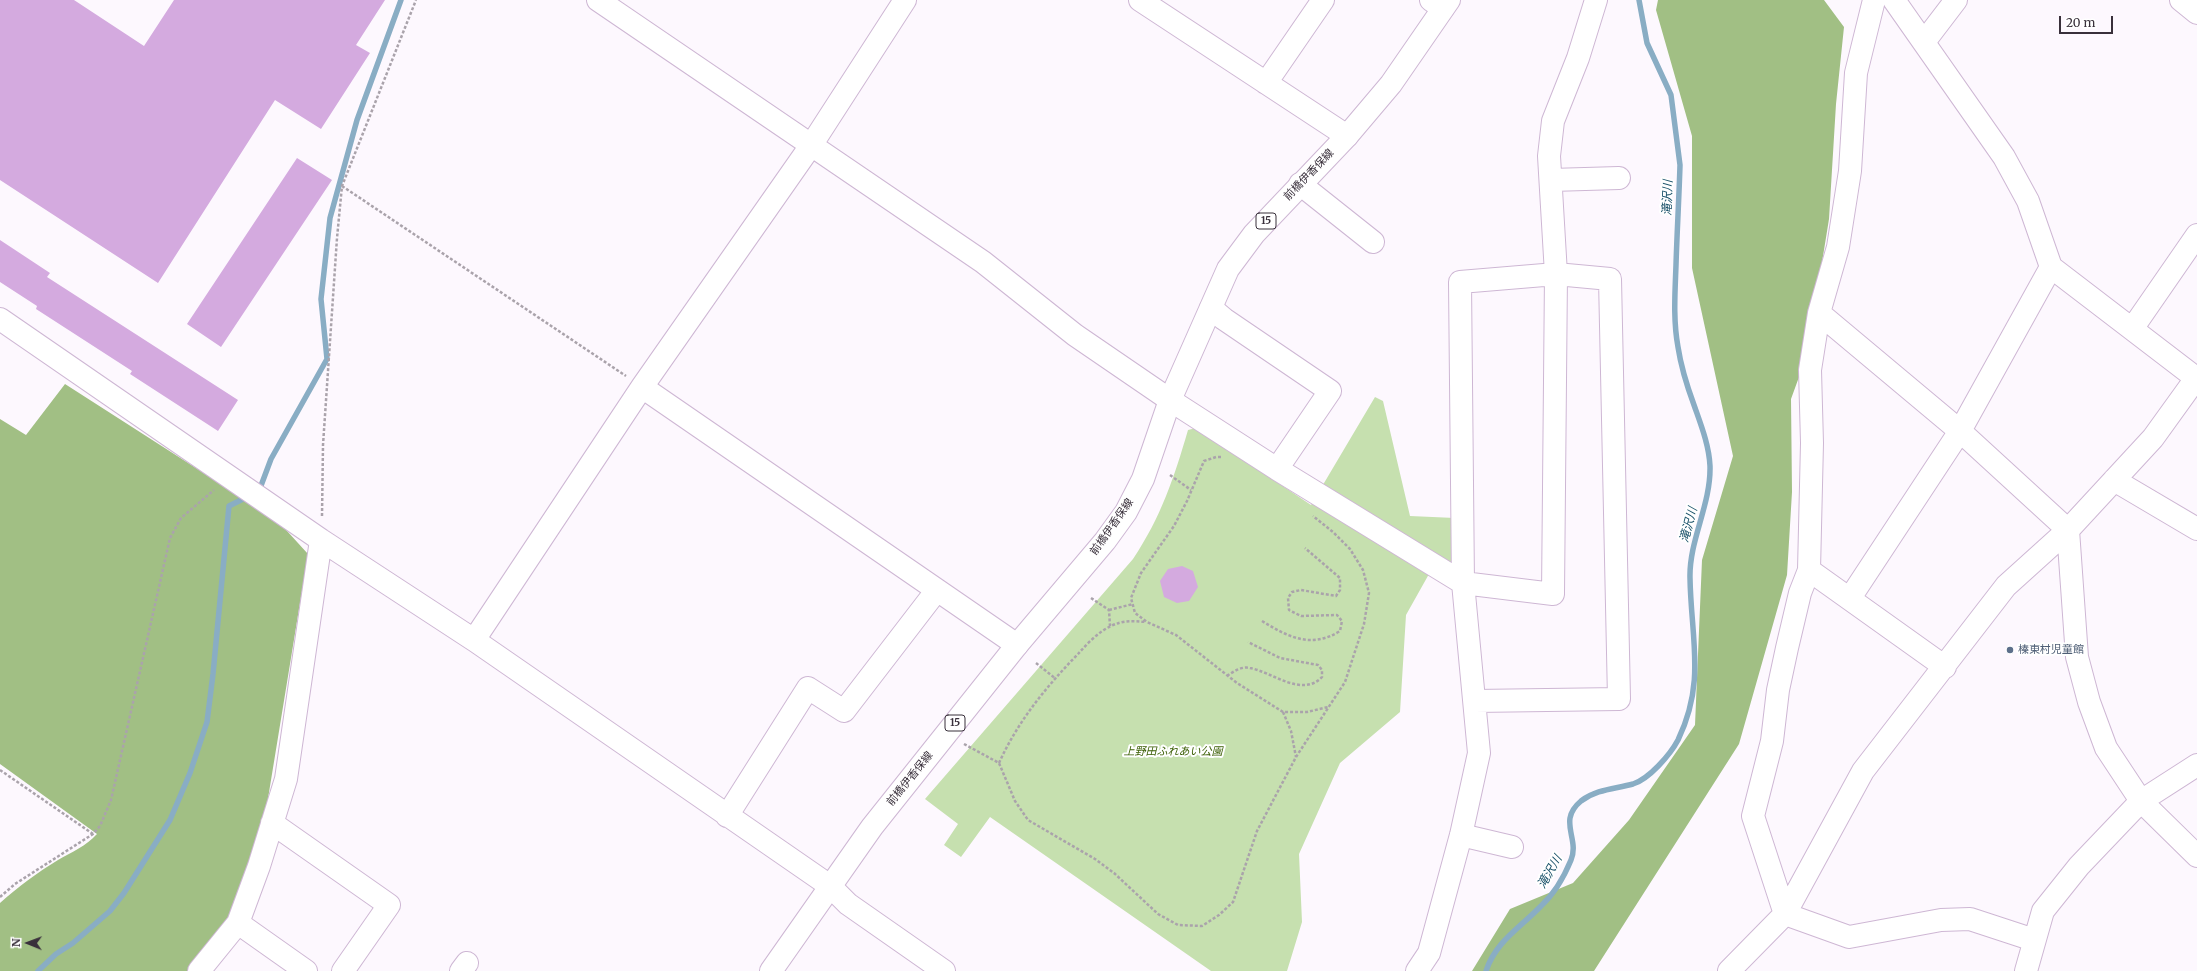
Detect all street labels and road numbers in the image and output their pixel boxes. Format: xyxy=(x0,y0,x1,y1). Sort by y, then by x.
street label: 前橋伊香保線 xyxy=(1281,147,1337,203)
road number: 15 xyxy=(1256,213,1276,229)
street label: 前橋伊香保線 xyxy=(1088,496,1136,558)
road number: 15 xyxy=(945,715,965,731)
street label: 前橋伊香保線 xyxy=(884,749,936,809)

